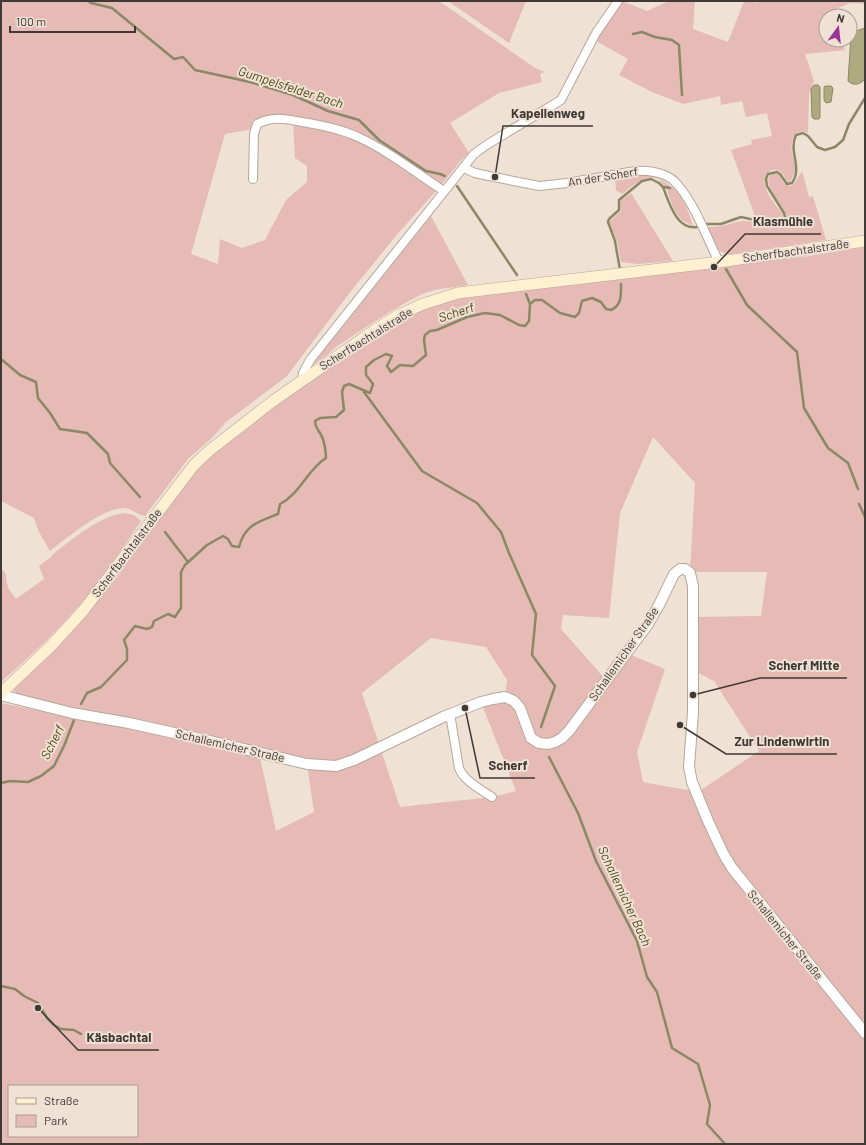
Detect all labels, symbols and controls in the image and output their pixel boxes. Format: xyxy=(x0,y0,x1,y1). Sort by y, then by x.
scale bar xyxy=(10,8,135,34)
north arrow xyxy=(818,8,858,48)
text: N xyxy=(835,11,846,25)
text: 100 m xyxy=(16,14,46,28)
water label: Gumpelsfelder Bach xyxy=(236,62,346,112)
callout: Kapellenweg xyxy=(503,101,593,126)
text: Kapellenweg xyxy=(511,105,585,121)
street label: An der Scherf xyxy=(567,164,639,188)
callout: Klasmühle xyxy=(745,209,821,234)
text: Klasmühle xyxy=(753,213,813,229)
street label: Scherfbachtalstraße xyxy=(742,236,850,264)
water label: Scherf xyxy=(436,299,476,325)
street label: Scherfbachtalstraße xyxy=(316,304,415,372)
street label: Scherfbachtalstraße xyxy=(88,505,164,599)
street label: Schallemicher Straße xyxy=(585,604,661,703)
callout: Scherf Mitte xyxy=(760,653,847,678)
text: Scherf Mitte xyxy=(768,657,840,673)
water label: Scherf xyxy=(37,722,68,762)
street label: Schallemicher Straße xyxy=(174,726,286,764)
callout: Zur Lindenwirtin xyxy=(726,729,837,754)
text: Zur Lindenwirtin xyxy=(735,733,829,749)
callout: Scherf xyxy=(480,753,535,778)
text: Scherf xyxy=(489,757,527,773)
water label: Schallemicher Bach xyxy=(595,843,655,949)
street label: Schallemicher Straße xyxy=(745,887,826,982)
callout: Käsbachtal xyxy=(78,1025,159,1050)
text: Käsbachtal xyxy=(87,1029,151,1045)
legend xyxy=(8,1085,138,1137)
text: Straße xyxy=(44,1093,79,1107)
text: Park xyxy=(44,1113,68,1127)

